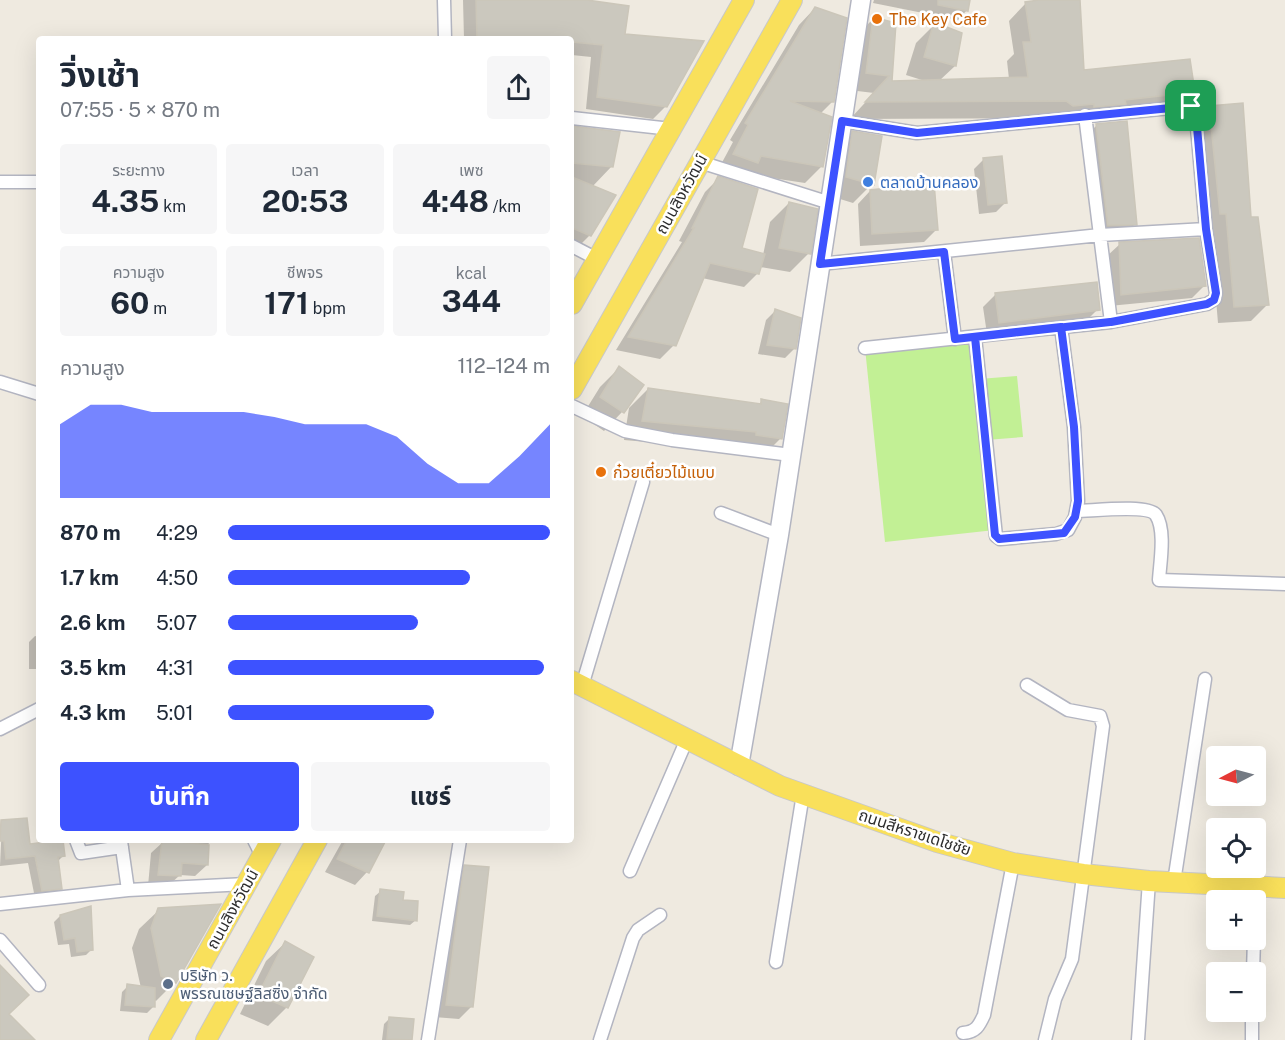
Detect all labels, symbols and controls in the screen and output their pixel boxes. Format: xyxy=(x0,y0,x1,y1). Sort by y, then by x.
place label: The Key Cafe xyxy=(889,10,987,29)
marker: The Key Cafe xyxy=(870,12,884,26)
text: วิ่งเช้า xyxy=(60,56,140,94)
button: share xyxy=(487,56,550,119)
pin xyxy=(1165,80,1216,131)
icon: arrive xyxy=(1174,89,1207,122)
text: 07:55 · 5 × 870 m xyxy=(60,98,220,122)
street label: ถนนสิงหวัฒน์ xyxy=(652,151,711,238)
text: ระยะทาง xyxy=(112,161,165,180)
text: เวลา xyxy=(291,161,319,180)
text: เพซ xyxy=(459,161,484,180)
place label: ตลาดบ้านคลอง xyxy=(880,173,978,192)
marker: ตลาดบ้านคลอง xyxy=(861,175,875,189)
text: 4.35 xyxy=(91,183,159,219)
text: 20:53 xyxy=(262,183,348,219)
text: 4:48 xyxy=(421,183,489,219)
text: km xyxy=(159,197,186,216)
text: /km xyxy=(489,197,521,216)
text: ความสูง xyxy=(113,263,165,282)
text: ชีพจร xyxy=(287,263,323,282)
text: kcal xyxy=(456,264,487,283)
text: 344 xyxy=(442,283,501,319)
text: 60 xyxy=(110,285,149,321)
text: 171 xyxy=(264,285,309,321)
text: m xyxy=(149,299,167,318)
text: bpm xyxy=(309,299,346,318)
text: 112–124 m xyxy=(457,354,550,378)
text: ความสูง xyxy=(60,356,125,380)
place label: ก๋วยเตี๋ยวไม้แบบ xyxy=(613,461,715,482)
marker: ก๋วยเตี๋ยวไม้แบบ xyxy=(594,465,608,479)
text: 870 m xyxy=(60,521,121,545)
text: 4:29 xyxy=(156,521,198,545)
text: 1.7 km xyxy=(60,566,119,590)
text: 4:50 xyxy=(156,566,198,590)
text: 2.6 km xyxy=(60,611,125,635)
text: 5:07 xyxy=(156,611,197,635)
text: 3.5 km xyxy=(60,656,126,680)
text: 4:31 xyxy=(156,656,194,680)
text: 4.3 km xyxy=(60,701,126,725)
text: 5:01 xyxy=(156,701,194,725)
north arrow xyxy=(1206,746,1266,806)
map controls xyxy=(1206,746,1266,1022)
button: บันทึก xyxy=(60,762,299,831)
button: แชร์ xyxy=(311,762,550,831)
street label: ถนนสีหราชเดโชชัย xyxy=(856,805,973,860)
button: locate xyxy=(1206,818,1266,878)
street label: ถนนสิงหวัฒน์ xyxy=(203,866,262,953)
button: + xyxy=(1206,890,1266,950)
button: − xyxy=(1206,962,1266,1022)
place label: บริษัท ว. พรรณเชษฐ์ลิสซิ่ง จำกัด xyxy=(180,966,328,1003)
marker: บริษัท ว. พรรณเชษฐ์ลิสซิ่ง จำกัด xyxy=(161,977,175,991)

